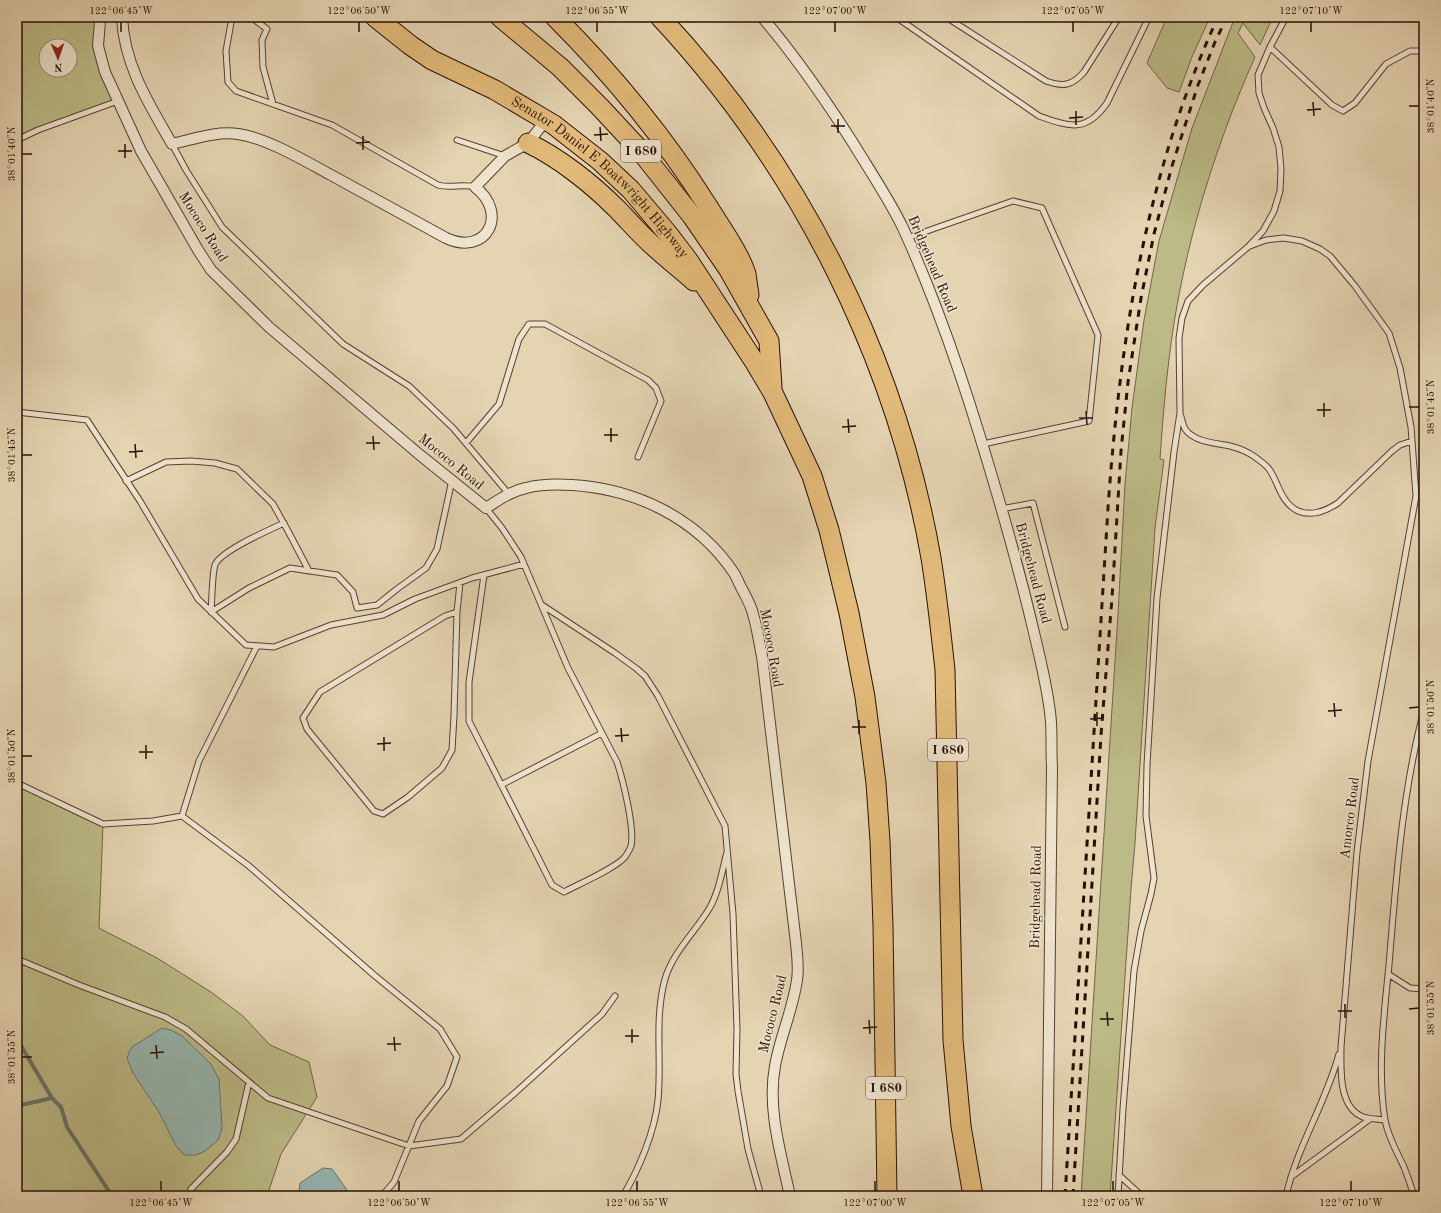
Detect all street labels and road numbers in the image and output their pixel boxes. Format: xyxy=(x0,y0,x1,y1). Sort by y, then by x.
street label: Senator Daniel E Boatwright Highway xyxy=(509,94,691,261)
road number: I 680 xyxy=(621,140,661,162)
street label: Mococo Road xyxy=(176,189,230,265)
street label: Bridgehead Road xyxy=(905,213,959,315)
street label: Mococo Road xyxy=(416,431,486,493)
street label: Bridgehead Road xyxy=(1013,521,1053,625)
street label: Mococo Road xyxy=(757,607,785,689)
road number: I 680 xyxy=(928,739,968,761)
street label: Amorco Road xyxy=(1338,776,1362,860)
street label: Bridgehead Road xyxy=(1028,845,1044,949)
street label: Mococo Road xyxy=(757,974,789,1054)
road number: I 680 xyxy=(866,1077,906,1099)

